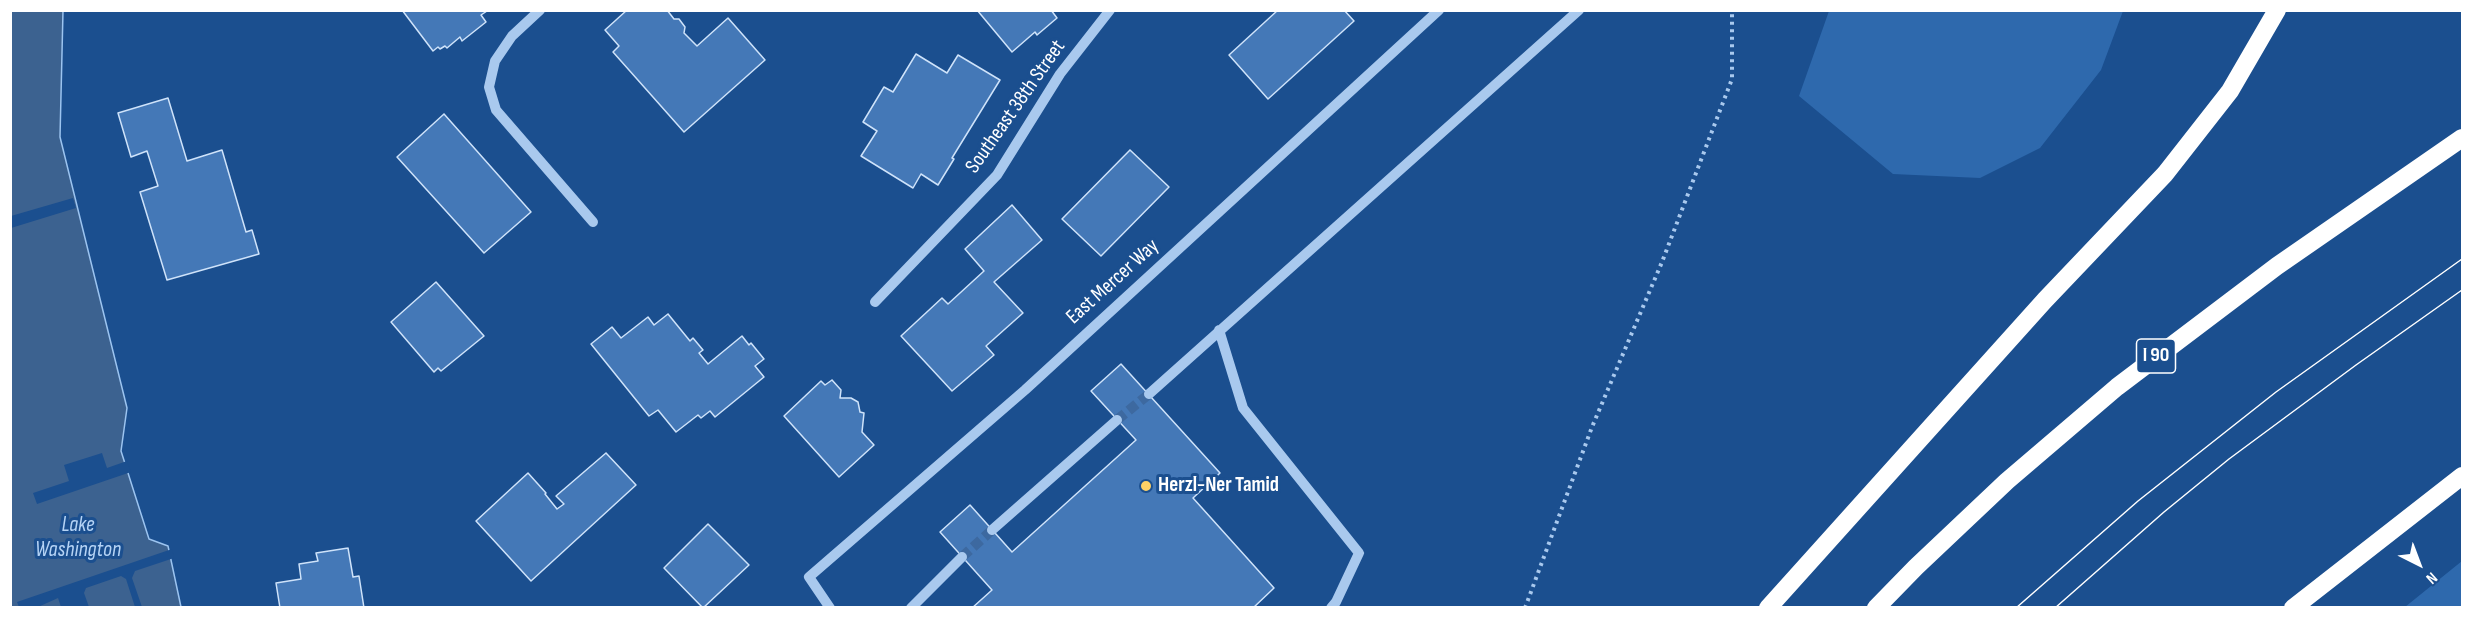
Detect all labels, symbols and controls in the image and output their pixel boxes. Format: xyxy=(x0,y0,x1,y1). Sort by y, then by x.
street label: Southeast 38th Street xyxy=(961,36,1071,178)
street label: East Mercer Way xyxy=(1062,234,1164,330)
road number: I 90 xyxy=(2136,339,2176,373)
place label: Herzl-Ner Tamid xyxy=(1158,473,1279,499)
marker: Herzl-Ner Tamid xyxy=(1139,479,1153,493)
water label: Lake Washington xyxy=(35,512,121,564)
north arrow xyxy=(2389,534,2449,594)
text: N xyxy=(2422,568,2441,588)

